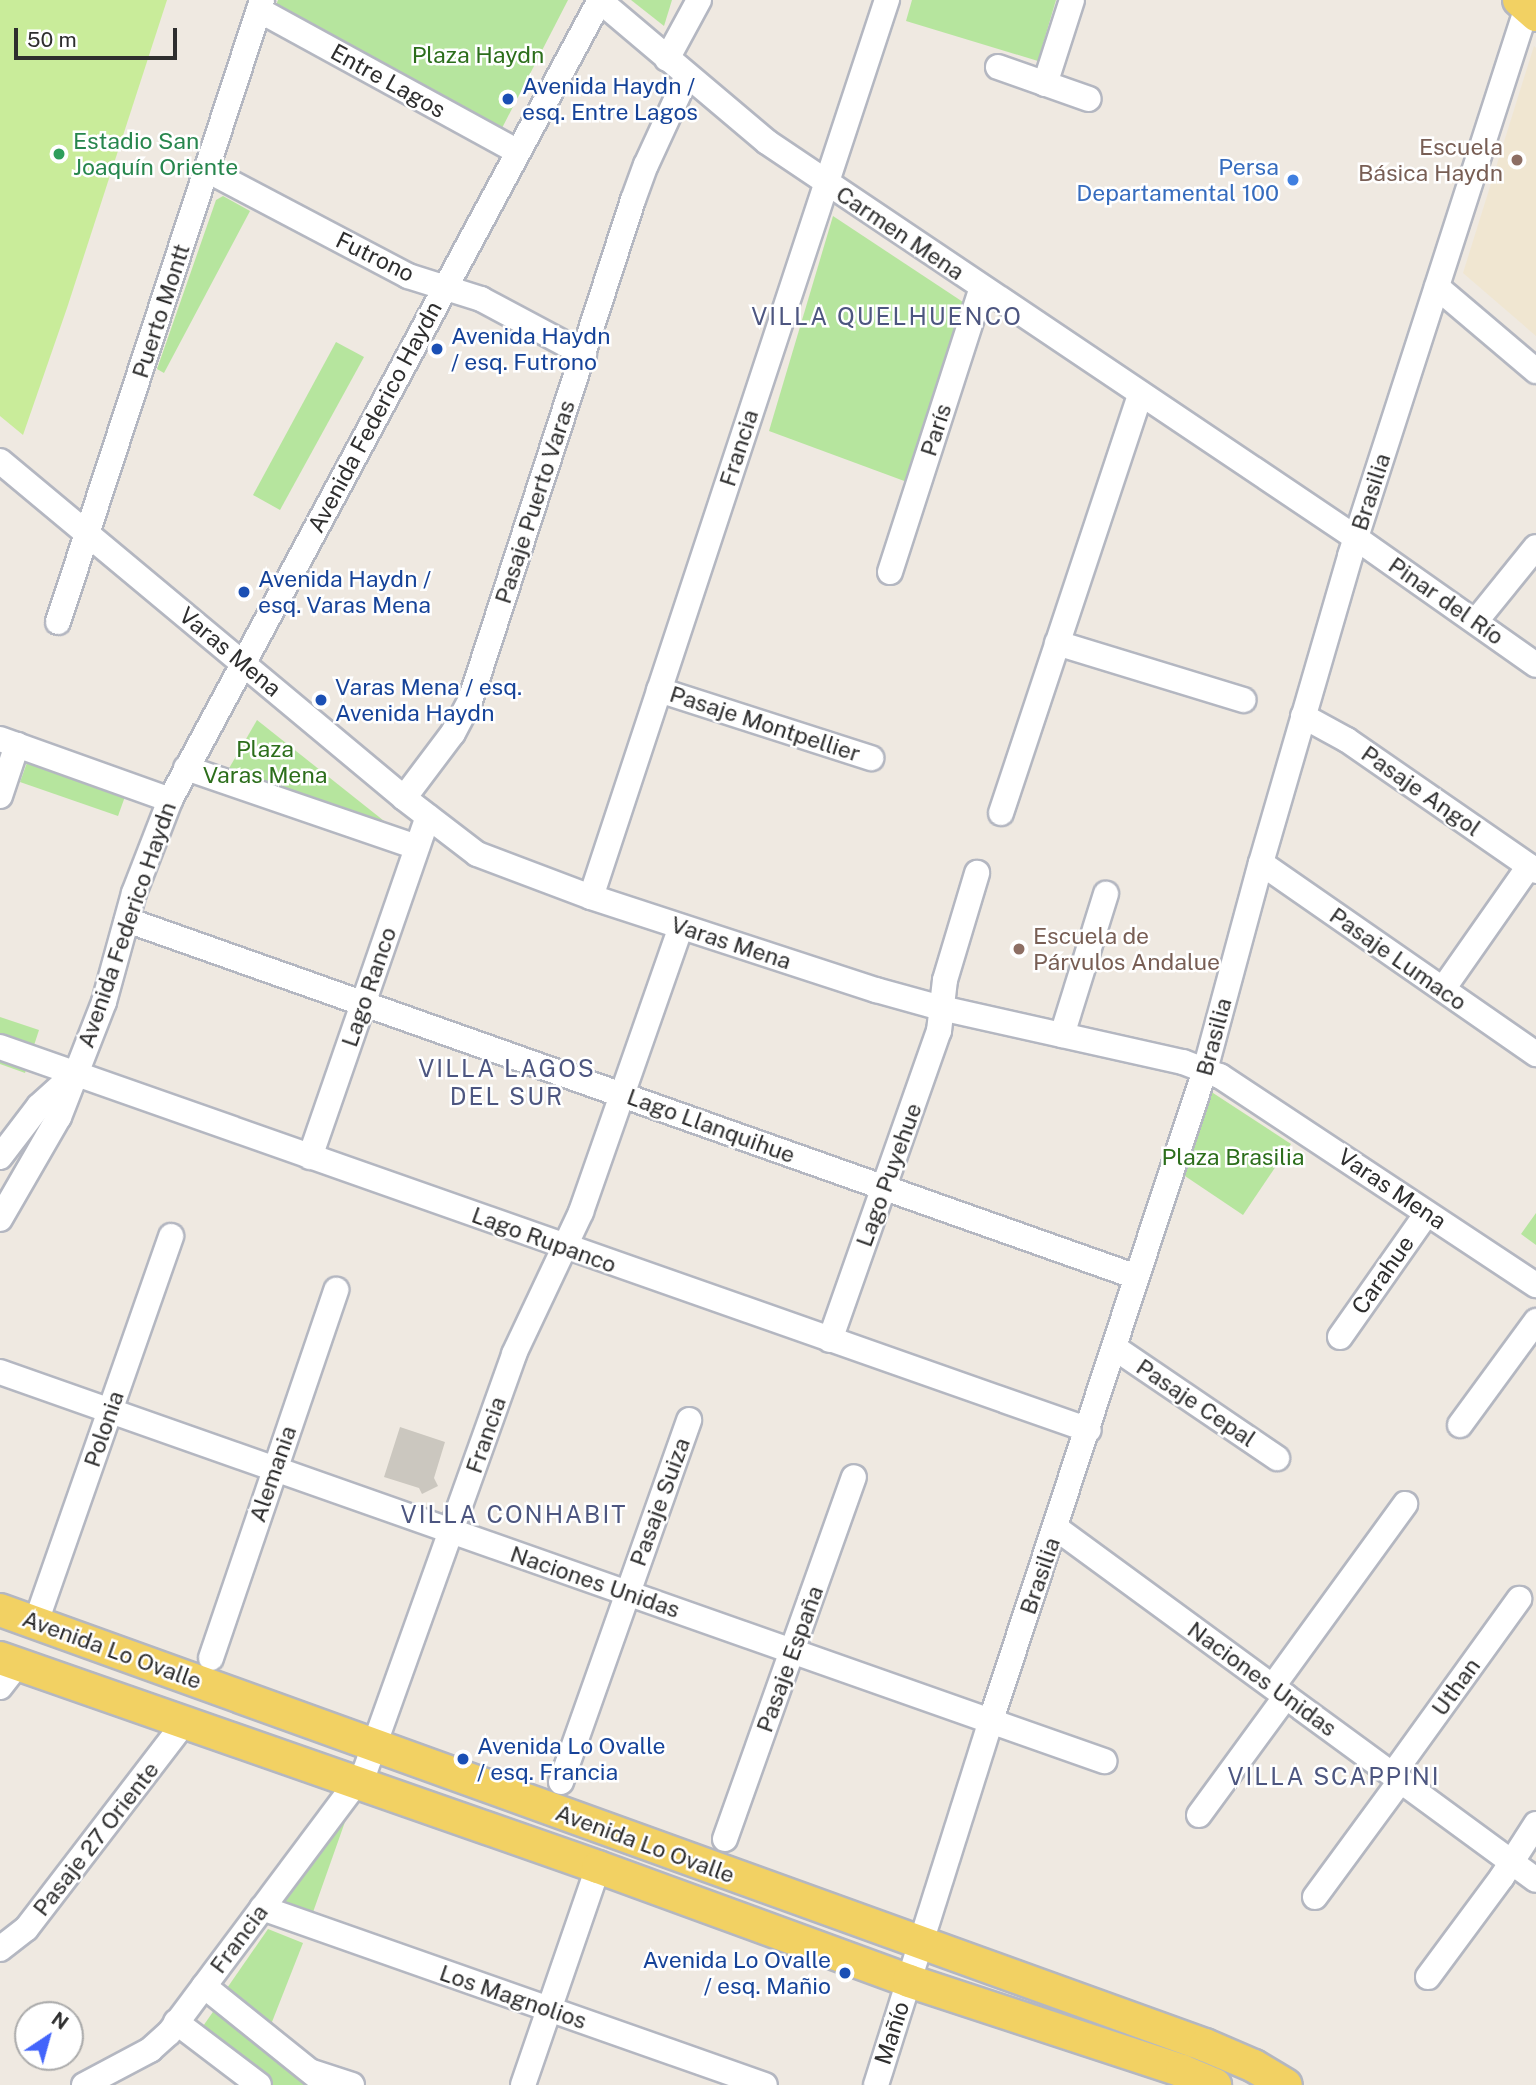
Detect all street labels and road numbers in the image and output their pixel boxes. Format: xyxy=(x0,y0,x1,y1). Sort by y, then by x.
street label: Entre Lagos xyxy=(326,38,450,124)
street label: Carmen Mena xyxy=(831,180,969,286)
street label: Futrono xyxy=(331,226,419,288)
street label: Puerto Montt xyxy=(126,240,196,382)
street label: Avenida Federico Haydn xyxy=(302,297,448,537)
street label: Pasaje Puerto Varas xyxy=(489,396,581,608)
street label: París xyxy=(915,400,957,460)
street label: Francia xyxy=(714,406,764,490)
street label: Brasilia xyxy=(1346,450,1396,534)
street label: Pinar del Río xyxy=(1383,551,1509,651)
street label: Varas Mena xyxy=(173,601,287,703)
street label: Pasaje Montpellier xyxy=(666,680,864,768)
street label: Pasaje Angol xyxy=(1356,740,1486,842)
street label: Avenida Federico Haydn xyxy=(72,798,182,1052)
street label: Pasaje Lumaco xyxy=(1324,902,1472,1016)
street label: Varas Mena xyxy=(667,911,795,975)
street label: Lago Ranco xyxy=(336,923,402,1051)
street label: Brasilia xyxy=(1190,995,1238,1079)
street label: Lago Llanquihue xyxy=(623,1083,799,1169)
street label: Lago Puyehue xyxy=(850,1099,928,1251)
street label: Varas Mena xyxy=(1333,1143,1451,1235)
street label: Lago Rupanco xyxy=(468,1201,620,1279)
street label: Carahue xyxy=(1346,1230,1420,1320)
street label: Pasaje Cepal xyxy=(1131,1353,1261,1453)
street label: Polonia xyxy=(78,1387,130,1471)
street label: Francia xyxy=(460,1393,512,1477)
street label: Alemania xyxy=(244,1422,302,1526)
street label: Pasaje Suiza xyxy=(624,1434,696,1570)
street label: Brasilia xyxy=(1014,1534,1066,1618)
street label: Naciones Unidas xyxy=(507,1540,683,1624)
street label: Pasaje España xyxy=(751,1582,829,1736)
street label: Avenida Lo Ovalle xyxy=(19,1605,205,1695)
street label: Naciones Unidas xyxy=(1182,1616,1342,1742)
street label: Uthan xyxy=(1426,1653,1486,1721)
street label: Pasaje 27 Oriente xyxy=(27,1756,165,1922)
street label: Avenida Lo Ovalle xyxy=(552,1799,738,1889)
street label: Francia xyxy=(204,1899,274,1979)
street label: Los Magnolios xyxy=(436,1959,590,2035)
street label: Mañío xyxy=(869,1998,915,2068)

